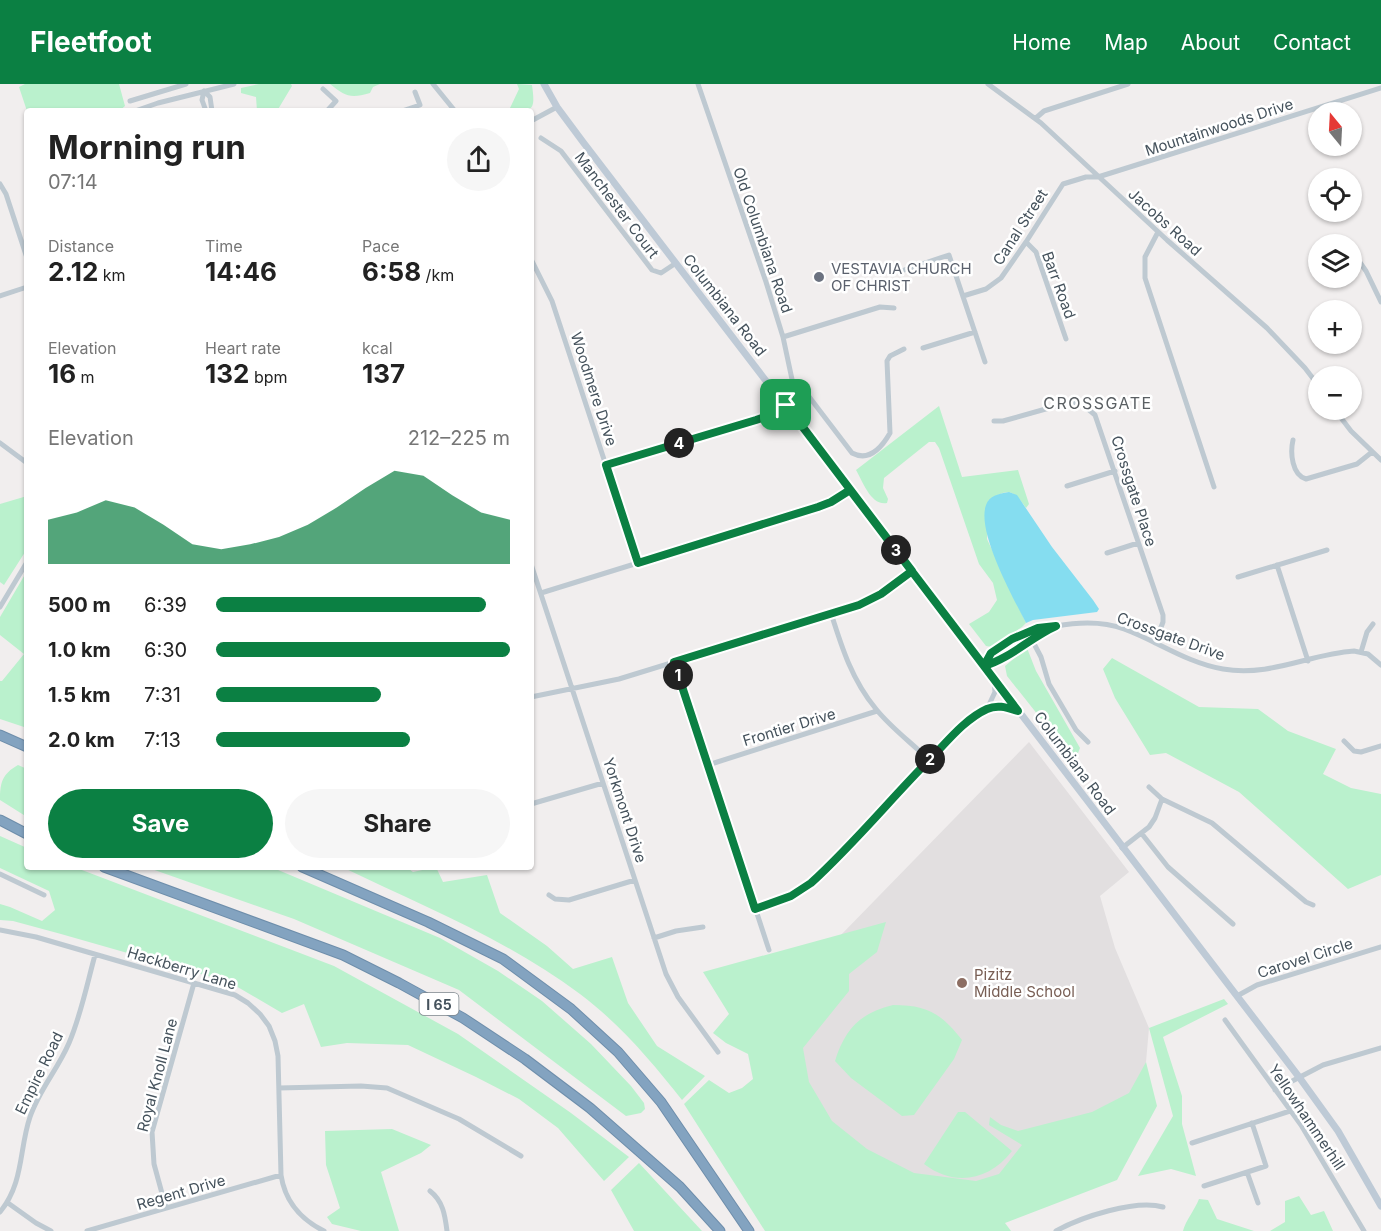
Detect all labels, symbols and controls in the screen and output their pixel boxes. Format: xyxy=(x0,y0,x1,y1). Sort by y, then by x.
text: Fleetfoot xyxy=(30,25,152,59)
text: Home xyxy=(1012,30,1071,55)
text: Map xyxy=(1104,30,1148,55)
text: About xyxy=(1181,30,1240,55)
text: Contact xyxy=(1273,30,1351,55)
street label: Mountainwoods Drive xyxy=(1142,94,1296,160)
north arrow xyxy=(1308,102,1362,156)
map controls xyxy=(1308,102,1362,420)
text: Morning run xyxy=(48,127,246,167)
button: share xyxy=(447,128,510,191)
street label: Manchester Court xyxy=(571,148,663,262)
street label: Old Columbiana Road xyxy=(729,165,797,315)
button: locate xyxy=(1308,168,1362,222)
text: 07:14 xyxy=(48,170,98,194)
street label: Jacobs Road xyxy=(1124,184,1206,260)
street label: Canal Street xyxy=(988,185,1052,269)
button: layers xyxy=(1308,234,1362,288)
text: Distance xyxy=(48,236,114,256)
text: Time xyxy=(205,236,243,256)
text: Pace xyxy=(362,236,400,256)
street label: Barr Road xyxy=(1038,249,1080,321)
street label: Columbiana Road xyxy=(679,250,771,360)
text: 2.12 xyxy=(48,256,98,287)
text: 14:46 xyxy=(205,256,277,287)
text: 6:58 xyxy=(362,256,421,287)
place label: VESTAVIA CHURCH OF CHRIST xyxy=(831,259,972,295)
text: km xyxy=(98,265,126,285)
text: /km xyxy=(421,265,454,285)
marker: VESTAVIA CHURCH OF CHRIST xyxy=(812,270,826,284)
button: + xyxy=(1308,300,1362,354)
street label: Woodmere Drive xyxy=(567,330,621,448)
text: Elevation xyxy=(48,338,117,358)
text: Heart rate xyxy=(205,338,281,358)
text: kcal xyxy=(362,338,393,358)
text: 16 xyxy=(48,358,76,389)
text: 132 xyxy=(205,358,249,389)
text: 137 xyxy=(362,358,405,389)
button: − xyxy=(1308,366,1362,420)
text: m xyxy=(76,367,95,387)
text: bpm xyxy=(249,367,287,387)
pin xyxy=(760,379,811,430)
icon: arrive xyxy=(769,388,802,421)
district label: CROSSGATE xyxy=(1043,393,1153,413)
text: Elevation xyxy=(48,426,134,450)
text: 212–225 m xyxy=(408,426,510,450)
pin: 4 xyxy=(664,428,694,458)
text: 4 xyxy=(674,433,684,453)
street label: Crossgate Place xyxy=(1107,433,1161,549)
pin: 3 xyxy=(881,535,911,565)
text: 3 xyxy=(891,540,901,560)
text: 500 m xyxy=(48,593,111,617)
text: 6:39 xyxy=(144,593,187,617)
street label: Crossgate Drive xyxy=(1114,608,1228,664)
text: 1.0 km xyxy=(48,638,111,662)
text: 6:30 xyxy=(144,638,187,662)
pin: 1 xyxy=(663,660,693,690)
text: 1 xyxy=(675,665,681,685)
text: 1.5 km xyxy=(48,683,111,707)
text: 7:31 xyxy=(144,683,181,707)
street label: Frontier Drive xyxy=(740,704,838,750)
street label: Columbiana Road xyxy=(1030,708,1120,818)
text: 2.0 km xyxy=(48,728,115,752)
text: 7:13 xyxy=(144,728,181,752)
pin: 2 xyxy=(915,744,945,774)
text: 2 xyxy=(925,749,935,769)
street label: Yorkmont Drive xyxy=(599,755,651,865)
button: Save xyxy=(48,789,273,858)
button: Share xyxy=(285,789,510,858)
street label: Carovel Circle xyxy=(1255,934,1355,982)
street label: Hackberry Lane xyxy=(125,942,239,994)
place label: Pizitz Middle School xyxy=(974,965,1075,1001)
marker: Pizitz Middle School xyxy=(955,976,969,990)
road number: I 65 xyxy=(420,993,458,1015)
street label: Royal Knoll Lane xyxy=(133,1016,181,1134)
street label: Empire Road xyxy=(11,1029,67,1117)
street label: Yellowhammerhill xyxy=(1264,1060,1350,1174)
street label: Regent Drive xyxy=(134,1170,228,1214)

